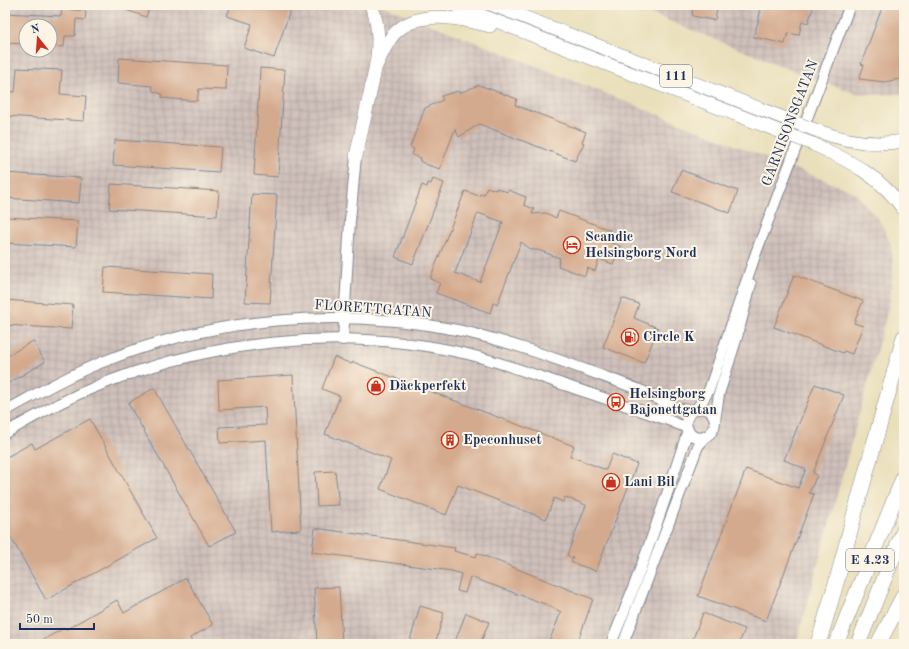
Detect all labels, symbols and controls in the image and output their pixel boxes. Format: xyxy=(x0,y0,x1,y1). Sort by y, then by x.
north arrow xyxy=(18,18,58,58)
text: N xyxy=(30,23,42,36)
street label: GARNISONSGATAN xyxy=(759,58,821,188)
road number: 111 xyxy=(660,65,692,87)
place label: Scandic Helsingborg Nord xyxy=(585,230,697,260)
hotel icon: Scandic Helsingborg Nord xyxy=(562,235,582,255)
street label: FLORETTGATAN xyxy=(314,298,432,320)
fuel station icon: Circle K xyxy=(620,327,640,347)
place label: Circle K xyxy=(643,330,695,344)
shop icon: Däckperfekt xyxy=(366,376,386,396)
place label: Däckperfekt xyxy=(389,379,466,393)
place label: Helsingborg Bajonettgatan xyxy=(629,387,717,417)
bus stop icon: Helsingborg Bajonettgatan xyxy=(606,392,626,412)
building icon: Epeconhuset xyxy=(440,430,460,450)
place label: Epeconhuset xyxy=(463,433,542,447)
shop icon: Lani Bil xyxy=(601,472,621,492)
place label: Lani Bil xyxy=(624,475,675,489)
road number: E 4.23 xyxy=(846,549,894,571)
scale bar xyxy=(20,605,94,631)
text: 50 m xyxy=(26,613,53,626)

